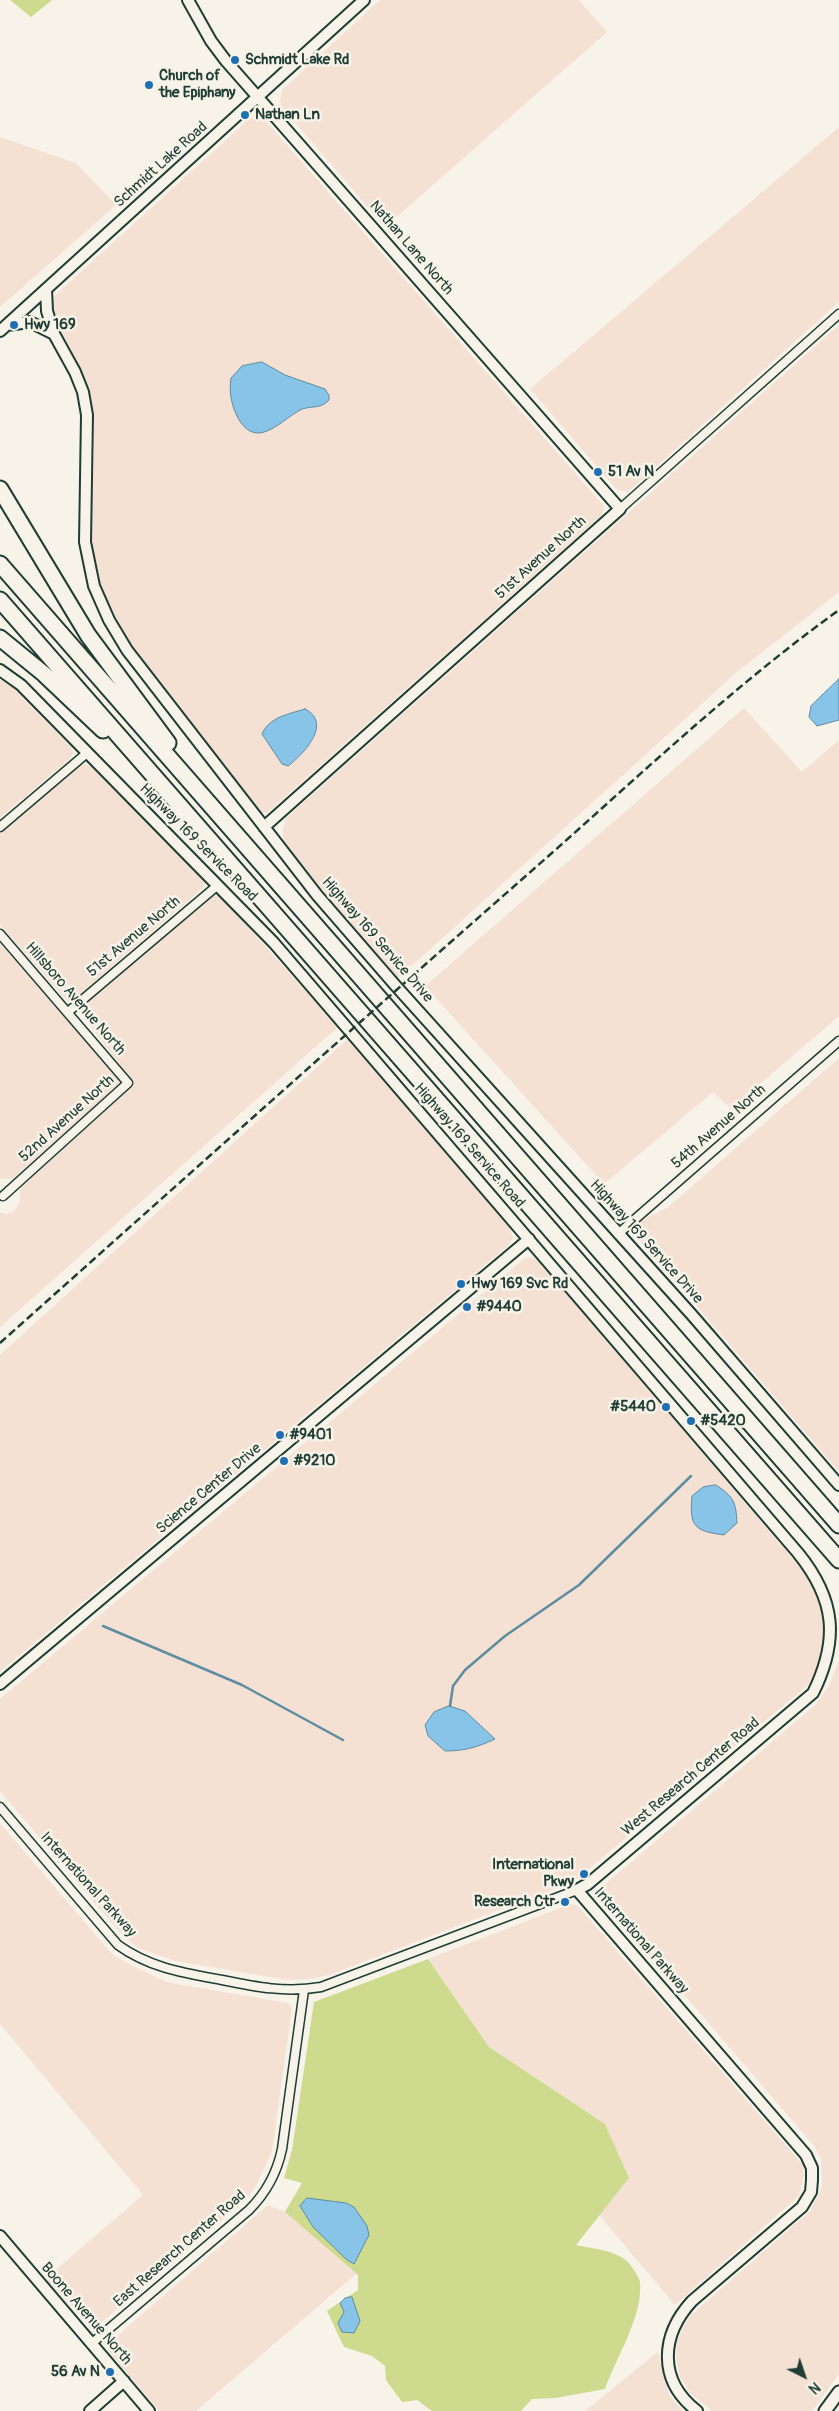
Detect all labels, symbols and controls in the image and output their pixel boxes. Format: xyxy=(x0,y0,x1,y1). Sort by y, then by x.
place label: Schmidt Lake Rd xyxy=(245,51,349,69)
marker: Schmidt Lake Rd xyxy=(229,54,241,66)
place label: Church of the Epiphany xyxy=(159,67,236,102)
marker: Church of the Epiphany xyxy=(143,79,155,91)
place label: Nathan Ln xyxy=(255,106,320,124)
marker: Nathan Ln xyxy=(239,109,251,121)
street label: Schmidt Lake Road xyxy=(111,118,211,212)
street label: Nathan Lane North xyxy=(365,197,457,299)
place label: Hwy 169 xyxy=(24,316,76,334)
marker: Hwy 169 xyxy=(8,319,20,331)
place label: 51 Av N xyxy=(608,463,654,481)
marker: 51 Av N xyxy=(592,466,604,478)
street label: 51st Avenue North xyxy=(492,513,590,603)
street label: Highway 169 Service Road xyxy=(135,780,261,906)
street label: Highway 169 Service Drive xyxy=(318,874,436,1006)
street label: 51st Avenue North xyxy=(84,893,184,981)
street label: Hillsboro Avenue North xyxy=(21,939,129,1059)
street label: 52nd Avenue North xyxy=(16,1072,118,1166)
street label: Highway 169 Service Road xyxy=(410,1080,528,1212)
street label: 54th Avenue North xyxy=(668,1081,770,1173)
street label: Highway 169 Service Drive xyxy=(586,1176,706,1308)
place label: Hwy 169 Svc Rd xyxy=(471,1275,568,1293)
marker: Hwy 169 Svc Rd xyxy=(455,1278,467,1290)
place label: #9440 xyxy=(477,1298,522,1316)
marker: #9440 xyxy=(461,1301,473,1313)
place label: #5440 xyxy=(611,1398,656,1416)
marker: #5440 xyxy=(660,1401,672,1413)
place label: #5420 xyxy=(701,1412,746,1430)
marker: #5420 xyxy=(685,1415,697,1427)
place label: #9401 xyxy=(290,1426,332,1444)
marker: #9401 xyxy=(274,1429,286,1441)
street label: Science Center Drive xyxy=(153,1440,265,1538)
place label: #9210 xyxy=(294,1452,336,1470)
marker: #9210 xyxy=(278,1455,290,1467)
street label: West Research Center Road xyxy=(618,1714,764,1840)
street label: International Parkway xyxy=(36,1829,140,1941)
place label: International Pkwy xyxy=(492,1856,574,1891)
marker: International Pkwy xyxy=(578,1868,590,1880)
street label: International Parkway xyxy=(590,1884,692,1998)
place label: Research Ctr xyxy=(474,1893,555,1911)
marker: Research Ctr xyxy=(559,1896,571,1908)
street label: East Research Center Road xyxy=(110,2187,250,2311)
street label: Boone Avenue North xyxy=(37,2259,135,2369)
north arrow xyxy=(779,2351,829,2401)
place label: 56 Av N xyxy=(51,2363,100,2381)
marker: 56 Av N xyxy=(104,2366,116,2378)
text: N xyxy=(805,2378,823,2397)

